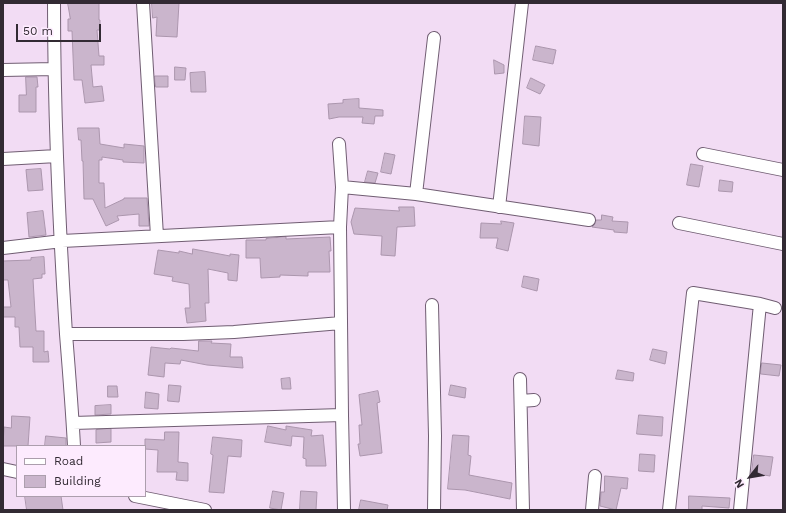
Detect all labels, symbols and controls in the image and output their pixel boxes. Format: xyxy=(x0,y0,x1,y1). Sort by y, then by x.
scale bar xyxy=(18,16,103,42)
text: 50 m xyxy=(23,24,53,38)
legend xyxy=(16,445,146,497)
text: Road xyxy=(54,454,83,468)
north arrow xyxy=(730,457,770,497)
text: Building xyxy=(54,474,101,488)
text: N xyxy=(732,477,747,490)

